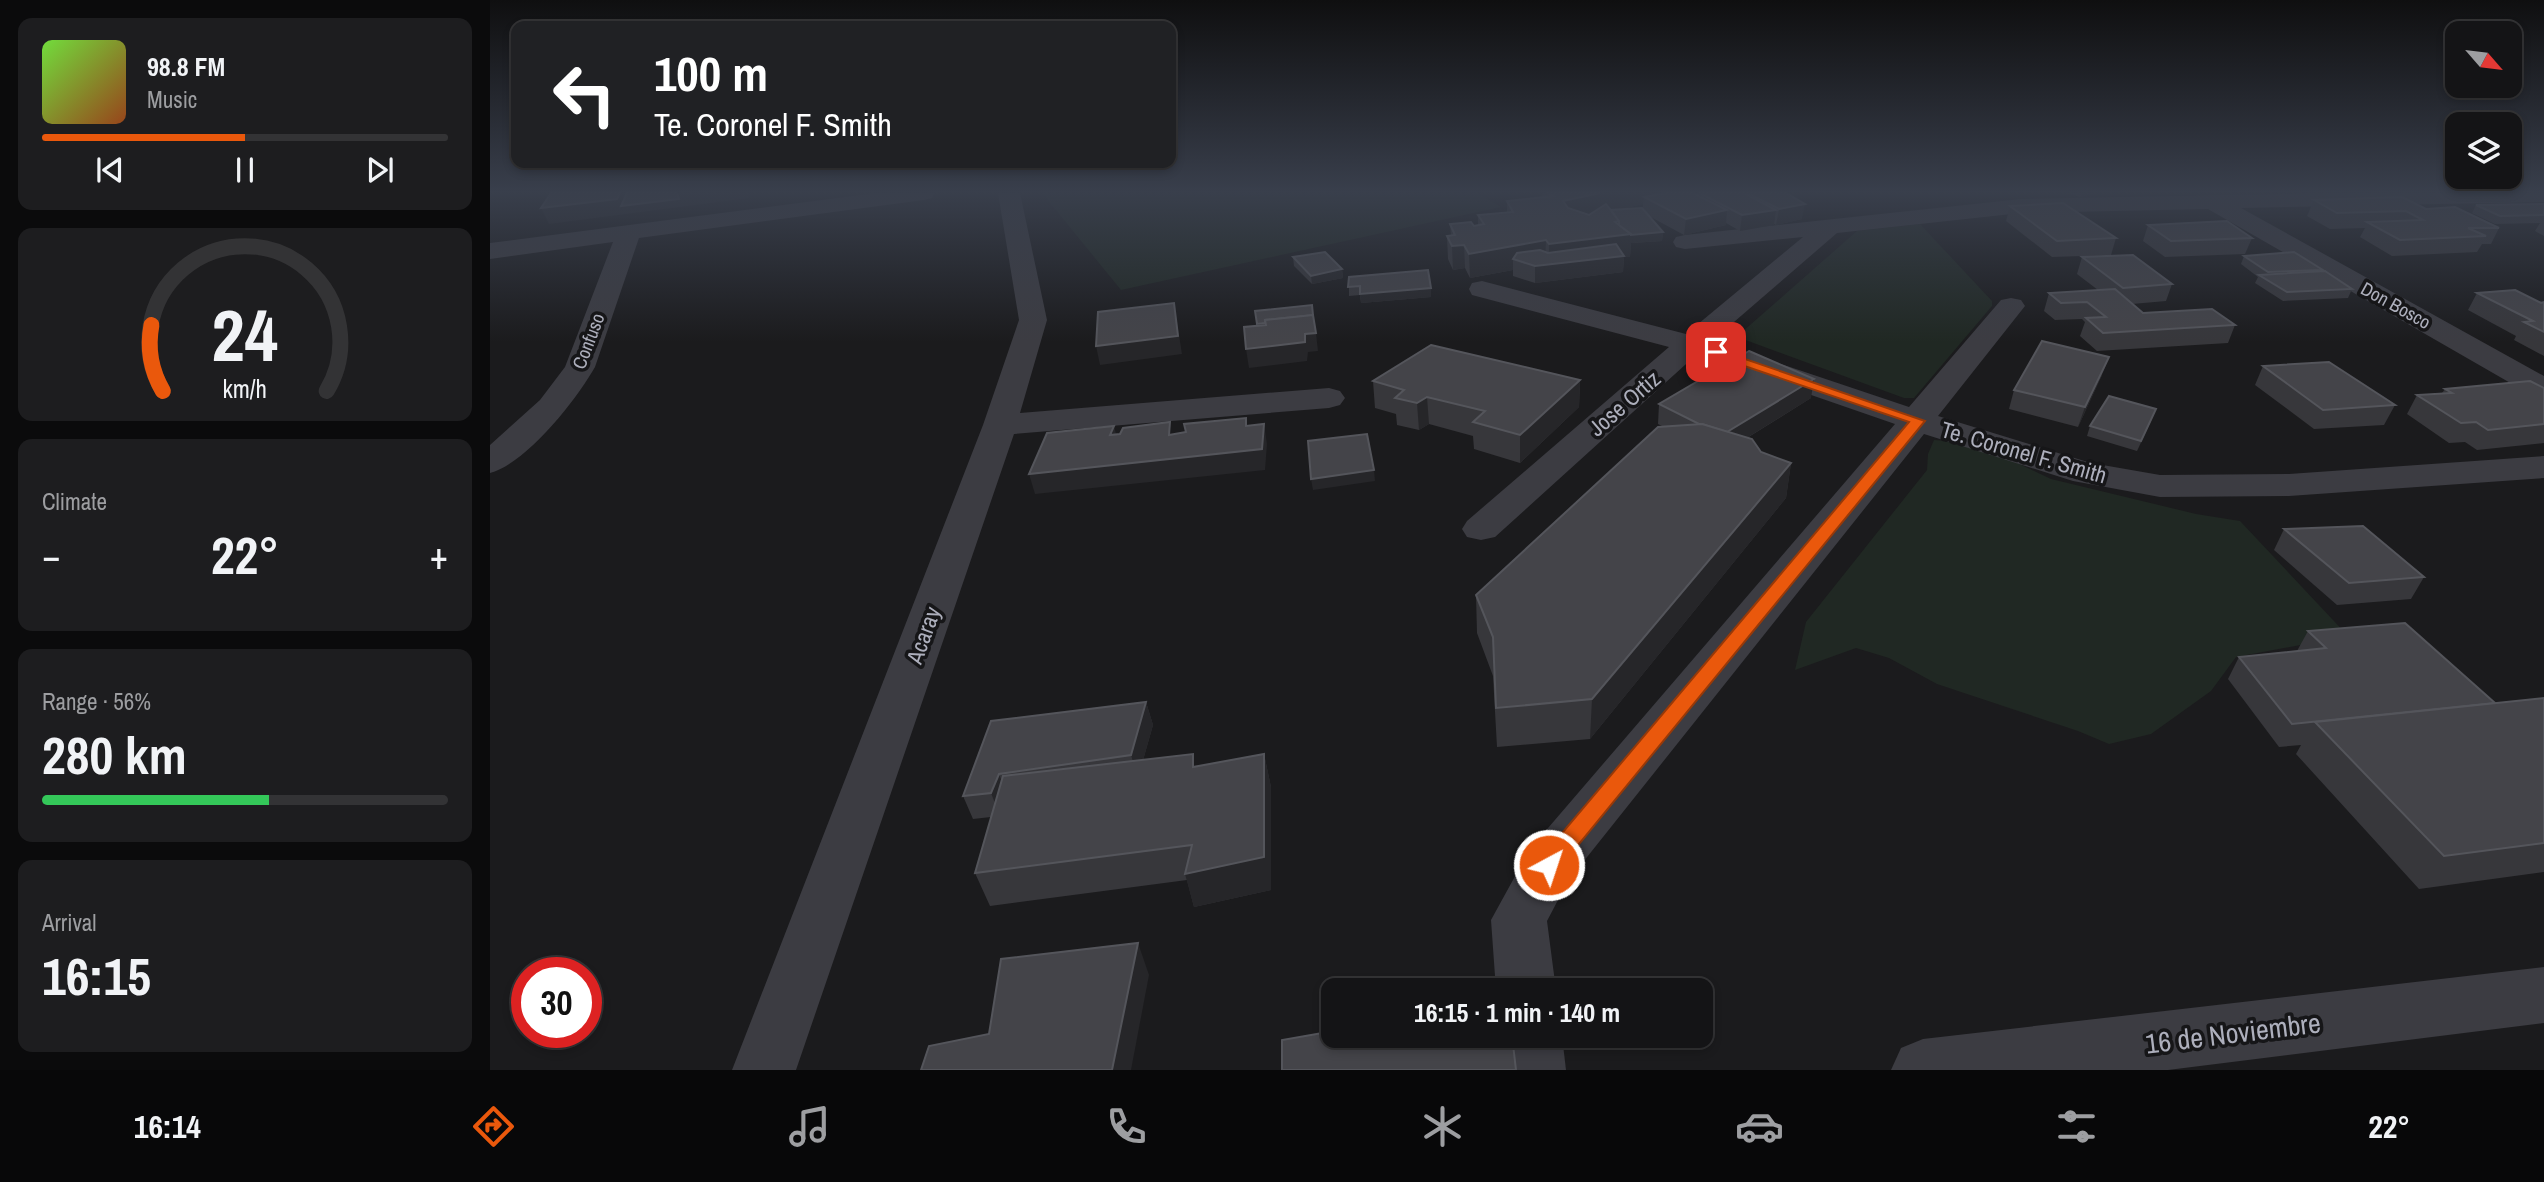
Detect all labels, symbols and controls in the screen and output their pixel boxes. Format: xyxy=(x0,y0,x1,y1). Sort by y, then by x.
north arrow xyxy=(2445,21,2522,98)
map controls xyxy=(2445,21,2522,189)
text: 100 m xyxy=(654,40,768,106)
text: 98.8 FM xyxy=(147,49,225,84)
icon: left xyxy=(539,49,630,140)
text: Music xyxy=(147,84,197,115)
text: Te. Coronel F. Smith xyxy=(654,103,892,146)
button: layers xyxy=(2445,112,2522,189)
icon: previous xyxy=(91,151,129,189)
icon: pause xyxy=(226,151,264,189)
icon: next xyxy=(361,151,399,189)
street label: Don Bosco xyxy=(2356,275,2436,335)
text: 24 xyxy=(212,286,278,384)
street label: Confuso xyxy=(565,309,611,373)
pin xyxy=(1686,322,1746,382)
icon: arrive xyxy=(1697,333,1735,371)
street label: Jose Ortiz xyxy=(1581,363,1667,443)
text: km/h xyxy=(223,371,267,405)
street label: Te. Coronel F. Smith xyxy=(1938,414,2110,490)
text: Climate xyxy=(42,486,107,517)
text: 22° xyxy=(211,520,279,590)
text: − xyxy=(42,530,60,581)
text: + xyxy=(430,530,448,581)
street label: Acaray xyxy=(898,602,948,669)
text: Range · 56% xyxy=(42,686,151,717)
text: 280 km xyxy=(42,720,187,790)
position arrow xyxy=(1512,828,1586,902)
text: Arrival xyxy=(42,907,97,938)
text: 16:15 xyxy=(42,941,151,1011)
speed limit sign: 30 xyxy=(511,957,602,1048)
text: 16:15 · 1 min · 140 m xyxy=(1414,995,1620,1030)
street label: 16 de Noviembre xyxy=(2143,1003,2323,1063)
icon: directions xyxy=(469,1102,518,1151)
icon: music xyxy=(785,1102,834,1151)
icon: phone xyxy=(1102,1102,1151,1151)
icon: climate xyxy=(1418,1102,1467,1151)
icon: car xyxy=(1735,1102,1784,1151)
icon: filters xyxy=(2052,1102,2101,1151)
text: 16:14 xyxy=(134,1105,201,1148)
text: 22° xyxy=(2368,1105,2410,1148)

